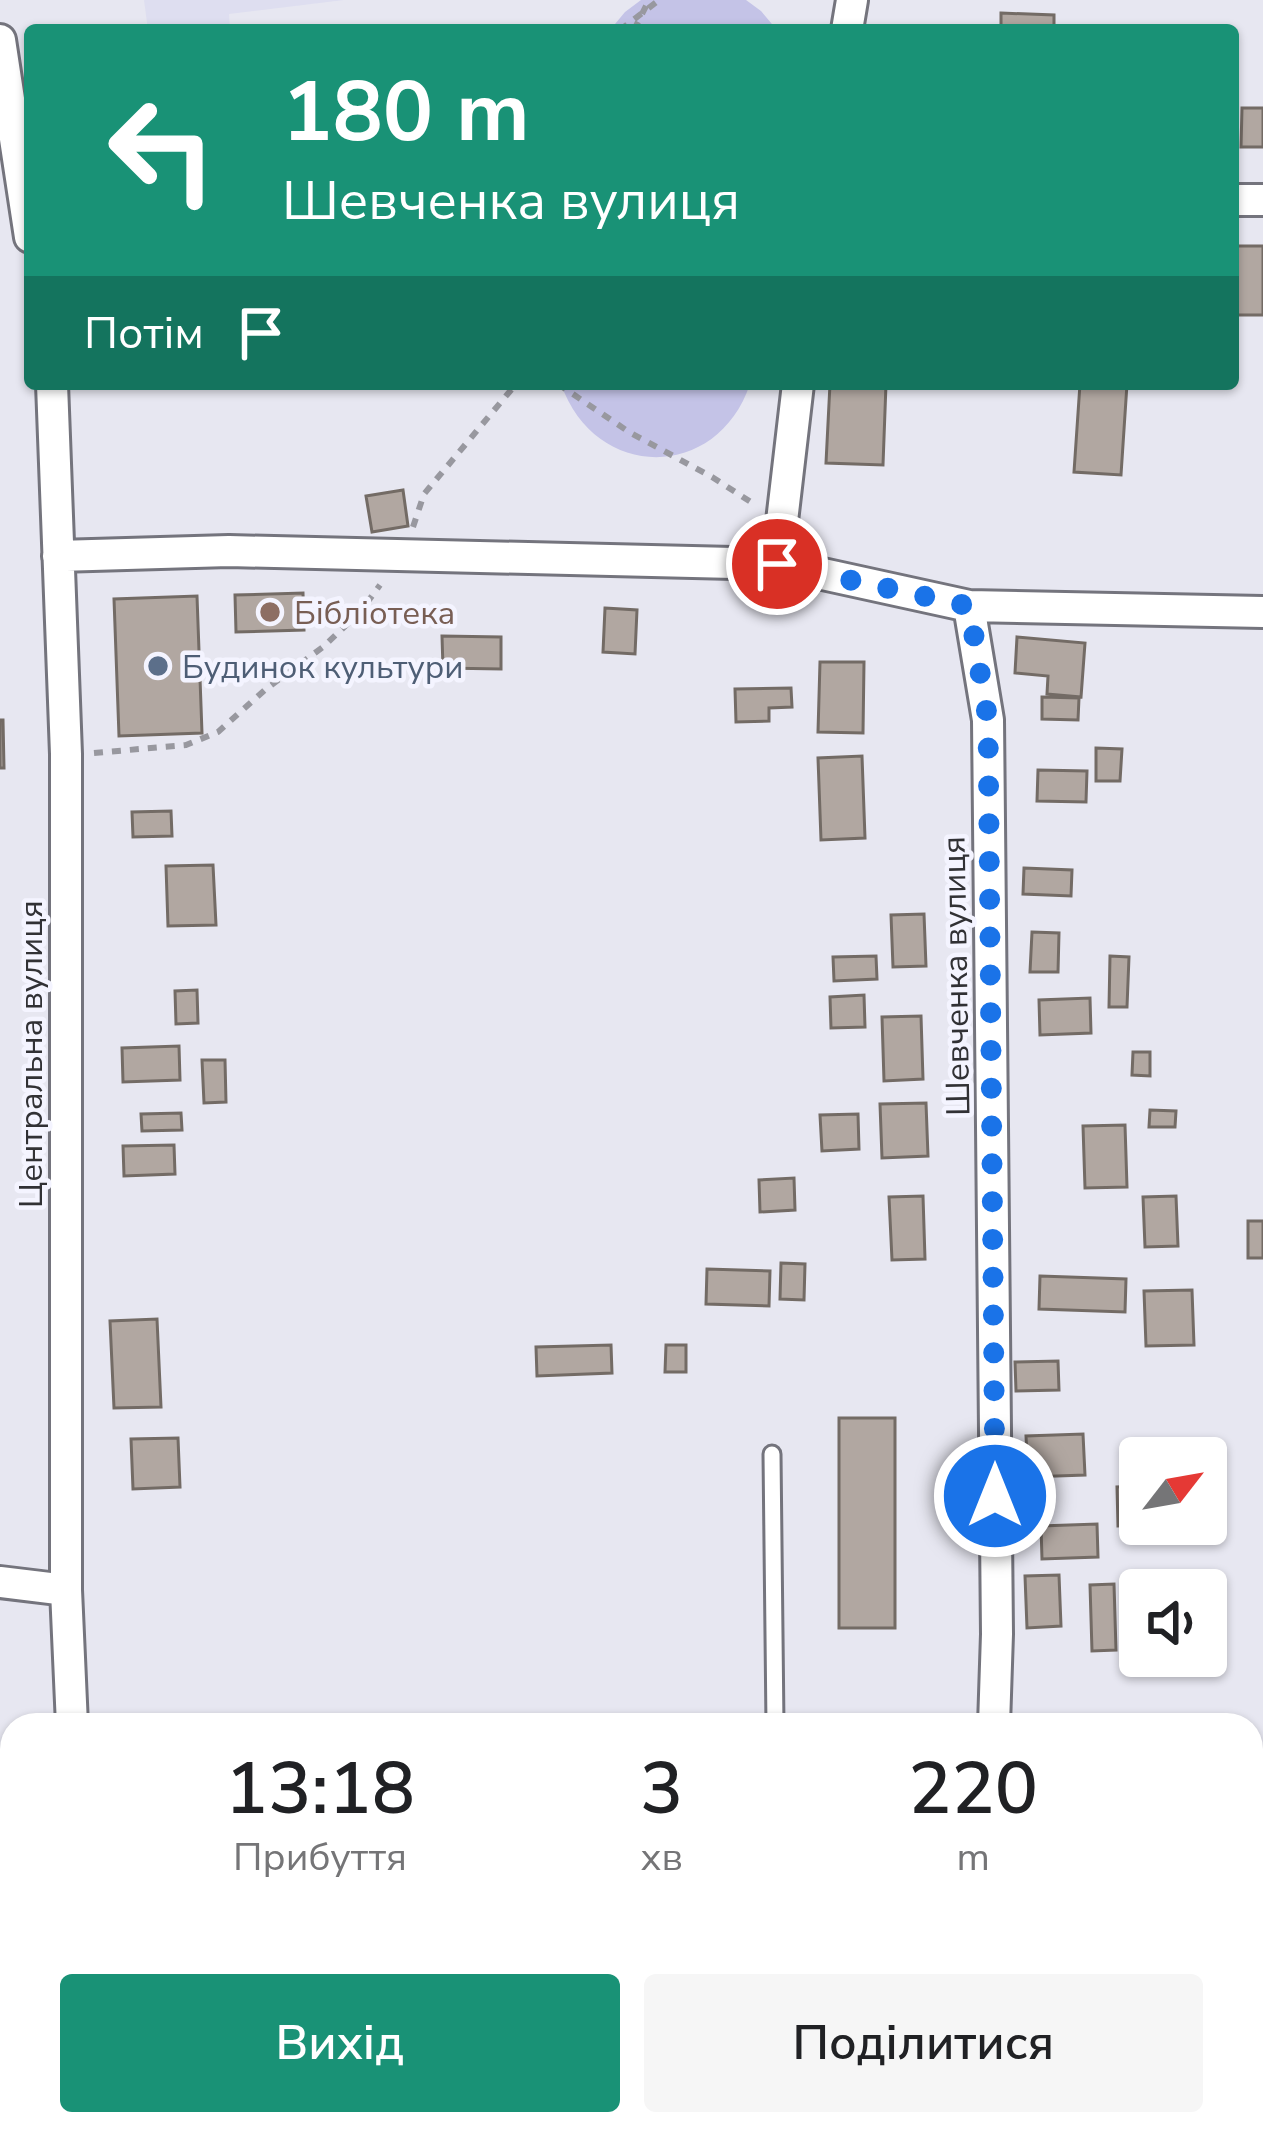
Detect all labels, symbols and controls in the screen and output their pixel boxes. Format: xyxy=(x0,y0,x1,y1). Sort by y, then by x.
text: 180 m xyxy=(282,55,530,170)
icon: left xyxy=(84,72,240,228)
text: Шевченка вулиця xyxy=(282,164,740,238)
icon: arrive xyxy=(228,300,294,366)
text: Потім xyxy=(84,303,204,364)
pin xyxy=(726,513,828,615)
icon: arrive xyxy=(744,531,810,597)
place label: Бібліотека xyxy=(294,591,455,636)
marker: Бібліотека xyxy=(257,599,283,625)
place label: Будинок культури xyxy=(182,645,464,690)
marker: Будинок культури xyxy=(145,653,171,679)
street label: Шевченка вулиця xyxy=(932,836,981,1116)
street label: Центральна вулиця xyxy=(9,900,54,1208)
position arrow xyxy=(932,1433,1058,1559)
north arrow xyxy=(1119,1437,1227,1545)
map controls xyxy=(1119,1437,1227,1677)
button: sound xyxy=(1119,1569,1227,1677)
text: 13:18 xyxy=(225,1740,415,1838)
text: 3 xyxy=(640,1740,683,1838)
text: 220 xyxy=(908,1740,1038,1838)
text: Прибуття xyxy=(233,1831,407,1884)
text: хв xyxy=(641,1831,683,1884)
text: m xyxy=(956,1831,990,1884)
button: Вихід xyxy=(60,1974,620,2112)
button: Поділитися xyxy=(644,1974,1203,2112)

